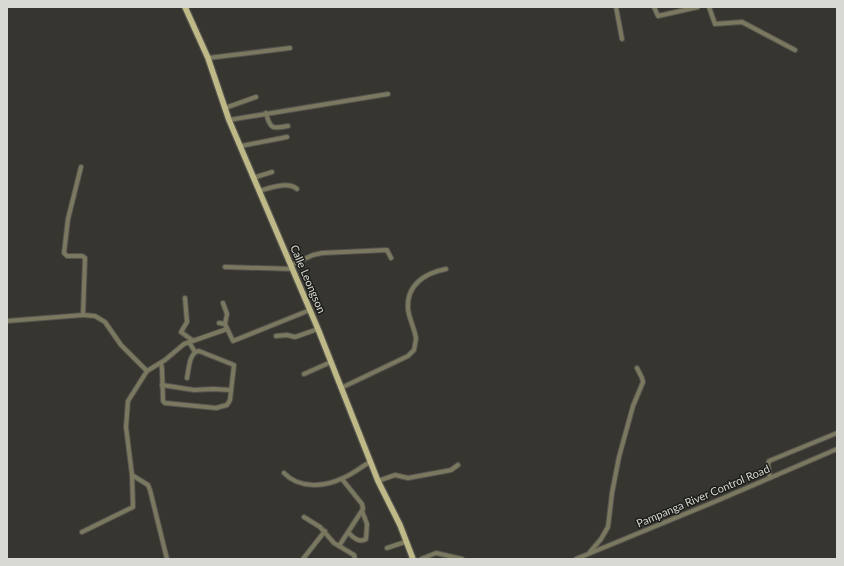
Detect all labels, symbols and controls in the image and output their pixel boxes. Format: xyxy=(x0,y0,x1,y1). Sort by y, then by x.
street label: Calle Leongson xyxy=(288,243,329,315)
street label: Pampanga River Control Road xyxy=(634,462,771,530)

